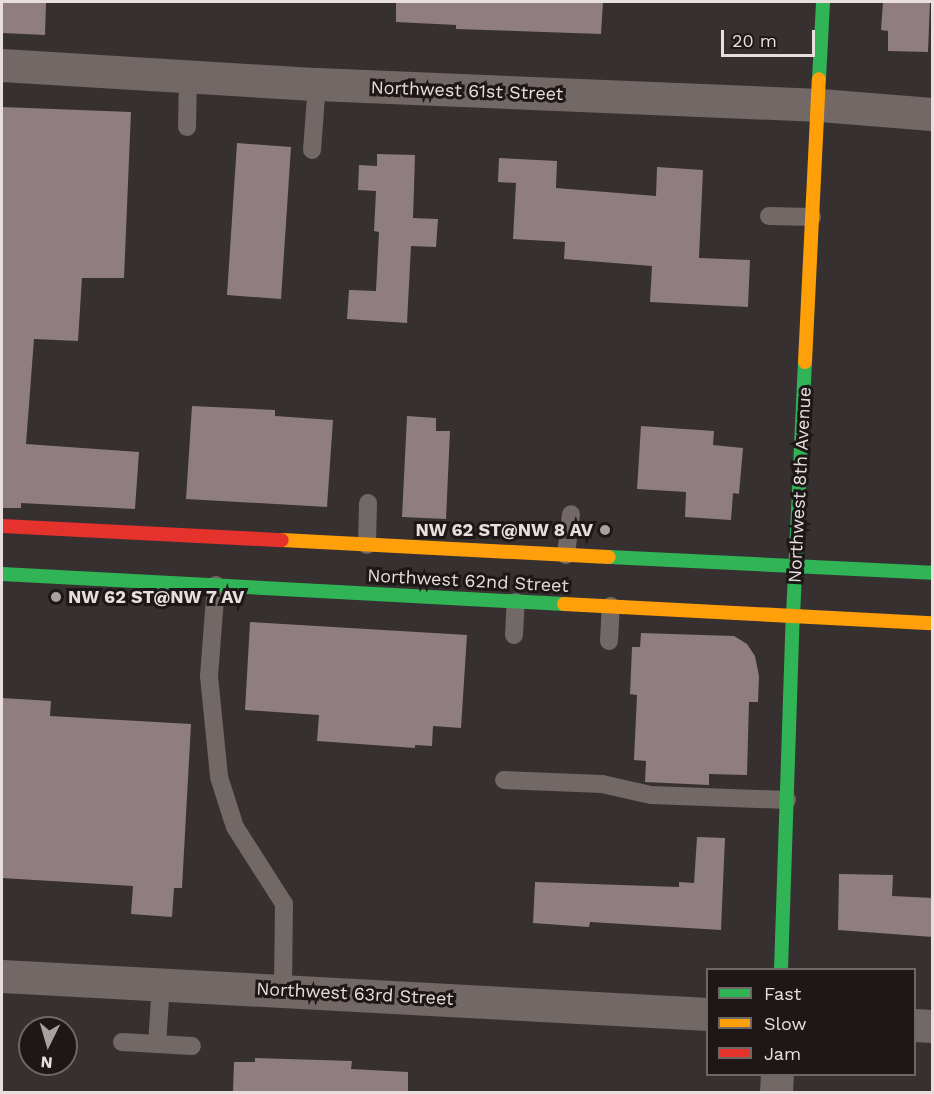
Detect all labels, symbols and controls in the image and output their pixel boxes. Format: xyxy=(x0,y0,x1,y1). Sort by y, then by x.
scale bar xyxy=(724,18,818,56)
text: 20 m xyxy=(732,30,777,51)
street label: Northwest 61st Street xyxy=(370,77,564,105)
street label: Northwest 8th Avenue xyxy=(784,386,816,584)
place label: NW 62 ST@NW 8 AV xyxy=(414,519,593,541)
marker: NW 62 ST@NW 8 AV xyxy=(598,523,612,537)
street label: Northwest 62nd Street xyxy=(367,565,569,597)
place label: NW 62 ST@NW 7 AV xyxy=(68,586,246,608)
marker: NW 62 ST@NW 7 AV xyxy=(49,590,63,604)
legend xyxy=(706,968,916,1076)
street label: Northwest 63rd Street xyxy=(256,978,454,1010)
text: Fast xyxy=(764,983,801,1004)
text: Slow xyxy=(764,1013,807,1034)
north arrow xyxy=(18,1016,78,1076)
text: Jam xyxy=(764,1043,801,1064)
text: N xyxy=(40,1052,53,1072)

